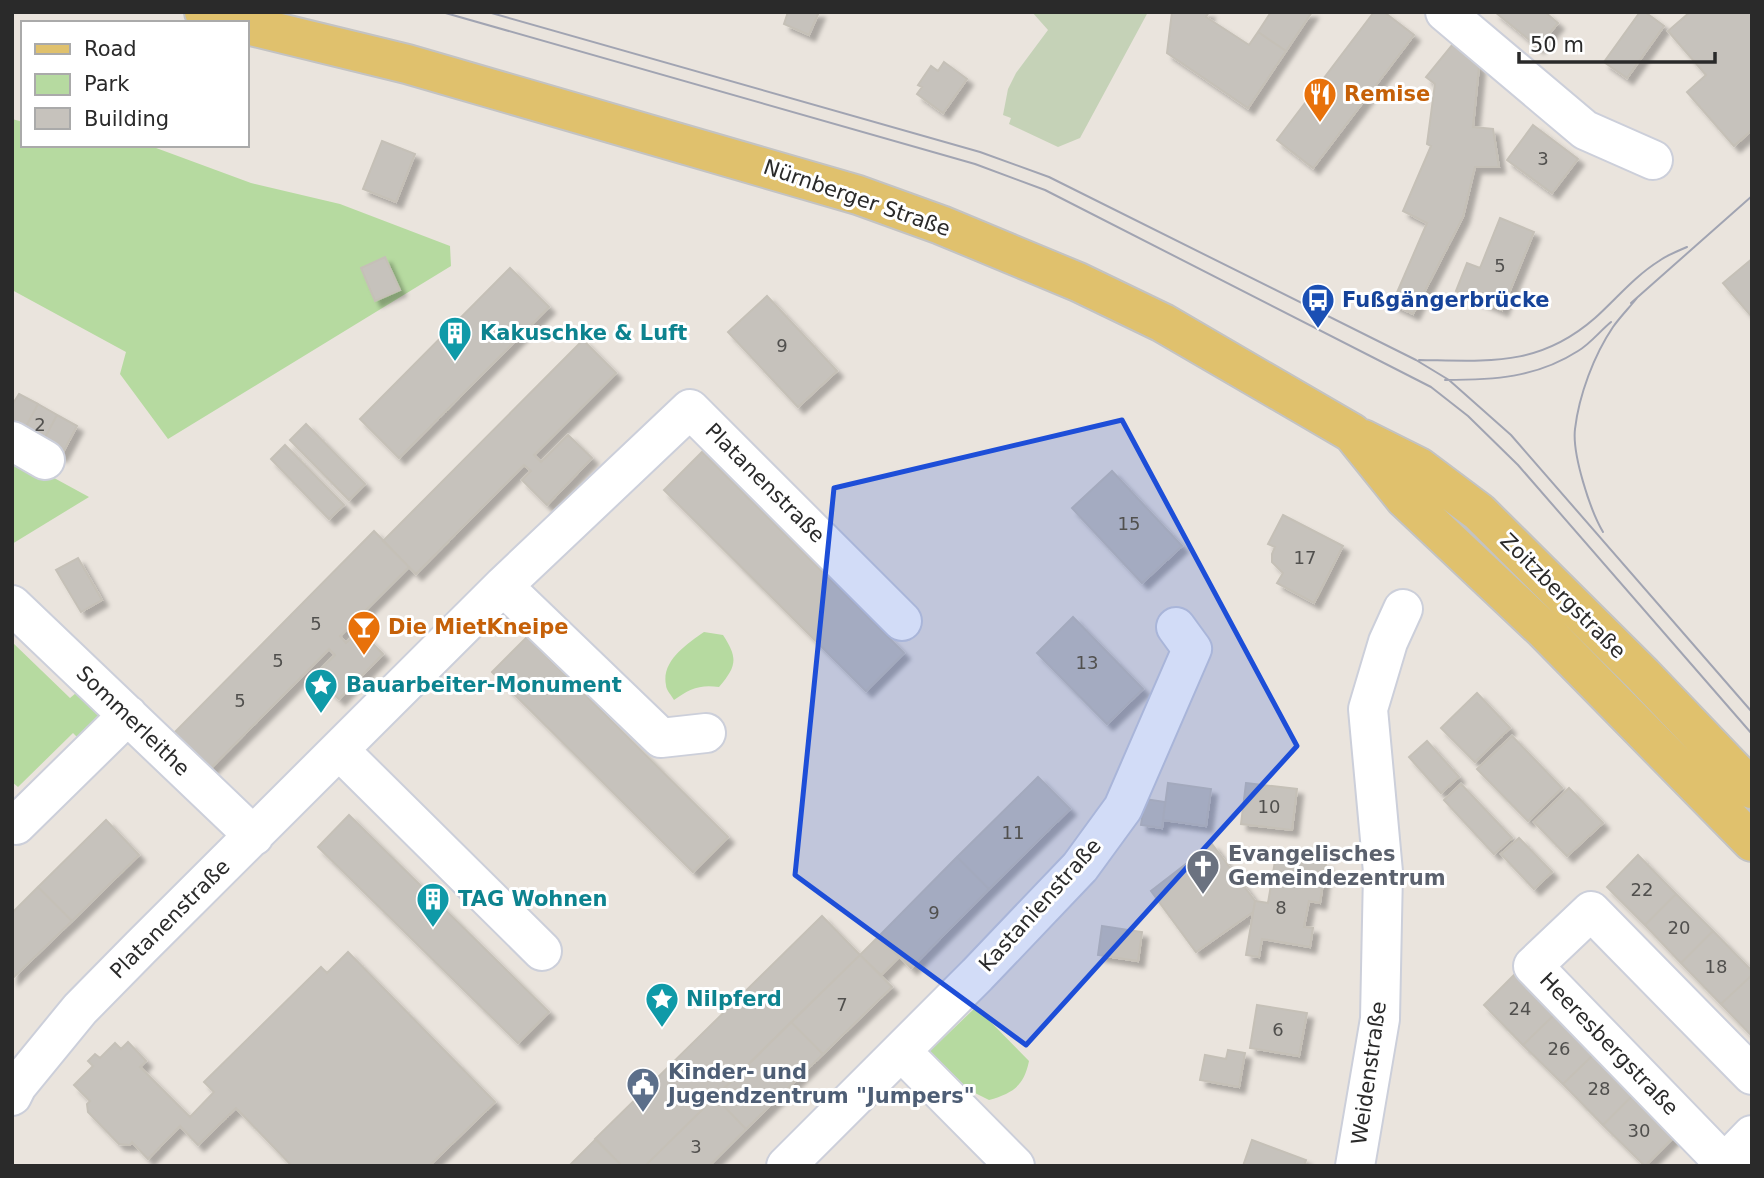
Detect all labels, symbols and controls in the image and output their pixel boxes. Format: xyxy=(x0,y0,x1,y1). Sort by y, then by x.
legend xyxy=(21,21,248,147)
scale bar xyxy=(1519,21,1715,65)
text: 50 m xyxy=(1530,33,1584,57)
text: Road xyxy=(84,37,137,61)
text: Park xyxy=(84,72,130,96)
restaurant icon: Remise xyxy=(1301,75,1339,124)
place label: Remise xyxy=(1344,82,1430,106)
text: Building xyxy=(84,107,169,131)
house number: 3 xyxy=(1537,148,1549,169)
street label: Nürnberger Straße xyxy=(760,155,954,241)
house number: 5 xyxy=(1494,255,1506,276)
bus stop icon: Fußgängerbrücke xyxy=(1299,281,1337,330)
place label: Fußgängerbrücke xyxy=(1342,288,1550,312)
building icon: Kakuschke & Luft xyxy=(436,314,474,363)
place label: Kakuschke & Luft xyxy=(480,321,687,345)
house number: 9 xyxy=(776,335,788,356)
house number: 2 xyxy=(34,414,46,435)
street label: Platanenstraße xyxy=(700,418,830,548)
house number: 15 xyxy=(1118,513,1140,534)
street label: Zoitzbergstraße xyxy=(1495,528,1631,664)
house number: 17 xyxy=(1294,547,1316,568)
bar icon: Die MietKneipe xyxy=(345,608,383,657)
house number: 5 xyxy=(310,613,322,634)
place label: Die MietKneipe xyxy=(388,615,569,639)
house number: 5 xyxy=(272,650,284,671)
house number: 13 xyxy=(1076,652,1098,673)
street label: Sommerleithe xyxy=(72,661,194,781)
place icon: Bauarbeiter-Monument xyxy=(302,666,340,715)
place label: Bauarbeiter-Monument xyxy=(346,673,622,697)
house number: 5 xyxy=(234,690,246,711)
house number: 10 xyxy=(1258,796,1280,817)
house number: 11 xyxy=(1002,822,1024,843)
street label: Kastanienstraße xyxy=(974,834,1106,976)
place label: Evangelisches Gemeindezentrum xyxy=(1228,842,1446,890)
church icon: Evangelisches Gemeindezentrum xyxy=(1184,847,1222,896)
street label: Platanenstraße xyxy=(105,854,235,984)
house number: 22 xyxy=(1631,879,1653,900)
building icon: TAG Wohnen xyxy=(414,880,452,929)
place label: TAG Wohnen xyxy=(458,887,607,911)
house number: 8 xyxy=(1275,897,1287,918)
house number: 9 xyxy=(928,902,940,923)
house number: 20 xyxy=(1668,917,1690,938)
house number: 18 xyxy=(1705,956,1727,977)
street label: Heeresbergstraße xyxy=(1535,968,1683,1120)
place icon: Nilpferd xyxy=(643,980,681,1029)
place label: Nilpferd xyxy=(686,987,782,1011)
house number: 7 xyxy=(836,994,848,1015)
house number: 24 xyxy=(1509,998,1531,1019)
street label: Weidenstraße xyxy=(1347,1000,1391,1146)
house number: 6 xyxy=(1272,1019,1284,1040)
house number: 26 xyxy=(1548,1038,1570,1059)
place label: Kinder- und Jugendzentrum "Jumpers" xyxy=(666,1060,975,1108)
public building icon: Kinder- und Jugendzentrum "Jumpers" xyxy=(624,1065,662,1114)
house number: 28 xyxy=(1588,1078,1610,1099)
house number: 30 xyxy=(1628,1120,1650,1141)
house number: 3 xyxy=(690,1136,702,1157)

